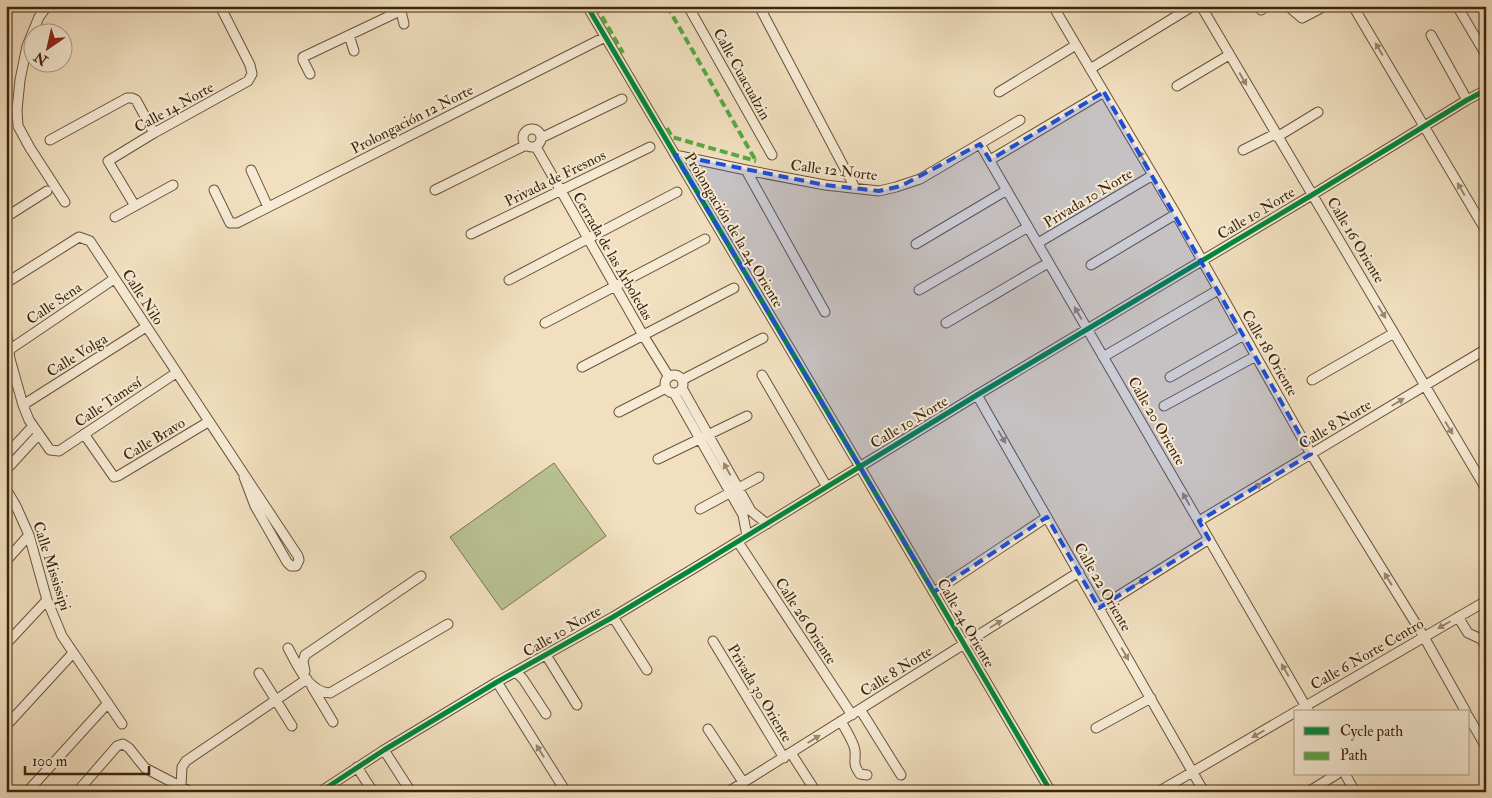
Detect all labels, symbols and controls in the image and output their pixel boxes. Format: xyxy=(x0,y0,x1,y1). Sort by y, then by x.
north arrow xyxy=(22,22,72,72)
street label: Calle Cuacualzin xyxy=(709,25,775,124)
one-way arrow xyxy=(1374,42,1383,56)
text: N xyxy=(31,48,52,69)
one-way arrow xyxy=(1239,72,1248,85)
street label: Calle 14 Norte xyxy=(131,78,217,137)
street label: Prolongación 12 Norte xyxy=(348,80,477,159)
street label: Privada de Fresnos xyxy=(501,146,609,211)
street label: Prolongación de la 24 Oriente xyxy=(680,149,787,311)
one-way arrow xyxy=(1138,151,1147,164)
street label: Calle 12 Norte xyxy=(789,156,878,185)
street label: Privada 10 Norte xyxy=(1040,164,1136,232)
one-way arrow xyxy=(1457,182,1465,197)
street label: Calle 10 Norte xyxy=(1214,183,1299,244)
street label: Cerrada de las Arboledas xyxy=(568,189,657,324)
street label: Calle 16 Oriente xyxy=(1322,194,1389,287)
street label: Calle Nilo xyxy=(118,266,168,329)
street label: Calle Sena xyxy=(23,278,86,329)
one-way arrow xyxy=(1074,305,1082,320)
one-way arrow xyxy=(1377,305,1386,318)
street label: Calle 18 Oriente xyxy=(1237,307,1302,400)
street label: Calle Volga xyxy=(43,329,112,382)
street label: Calle Tamesí xyxy=(71,373,146,432)
street label: Calle 20 Oriente xyxy=(1123,373,1190,469)
street label: Calle 10 Norte xyxy=(867,392,952,453)
street label: Calle 8 Norte xyxy=(1295,395,1375,454)
one-way arrow xyxy=(1391,397,1404,406)
street label: Calle Bravo xyxy=(120,414,189,465)
one-way arrow xyxy=(1445,421,1454,434)
one-way arrow xyxy=(997,431,1006,444)
one-way arrow xyxy=(722,462,731,476)
one-way arrow xyxy=(1249,483,1262,492)
one-way arrow xyxy=(1181,492,1190,505)
street label: Calle Mississipi xyxy=(27,519,75,613)
street label: Calle 22 Oriente xyxy=(1070,540,1136,635)
one-way arrow xyxy=(1383,573,1393,586)
street label: Calle 26 Oriente xyxy=(771,574,841,668)
street label: Calle 24 Oriente xyxy=(932,575,999,671)
one-way arrow xyxy=(1134,577,1147,587)
street label: Calle 10 Norte xyxy=(520,601,605,661)
street label: Calle 6 Norte Centro xyxy=(1307,614,1427,695)
one-way arrow xyxy=(989,619,1003,628)
one-way arrow xyxy=(1437,621,1450,630)
street label: Privada 30 Oriente xyxy=(723,641,796,746)
street label: Calle 8 Norte xyxy=(857,642,936,701)
one-way arrow xyxy=(1121,648,1130,661)
one-way arrow xyxy=(1280,663,1289,676)
legend xyxy=(1294,710,1470,776)
text: Cycle path xyxy=(1340,722,1403,742)
one-way arrow xyxy=(1251,729,1264,738)
one-way arrow xyxy=(808,734,821,743)
scale bar xyxy=(25,743,149,775)
one-way arrow xyxy=(536,744,545,757)
text: Path xyxy=(1340,746,1367,765)
text: 100 m xyxy=(32,752,68,771)

